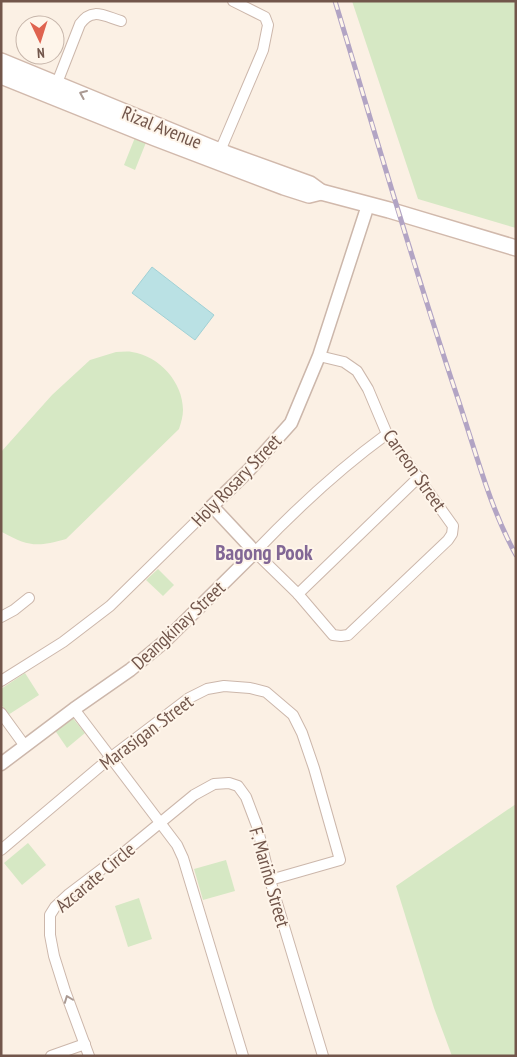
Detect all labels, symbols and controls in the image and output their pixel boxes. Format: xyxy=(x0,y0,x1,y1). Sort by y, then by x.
north arrow xyxy=(15,15,65,65)
text: N xyxy=(37,44,45,62)
one-way arrow xyxy=(79,89,88,100)
street label: Rizal Avenue xyxy=(119,100,205,154)
street label: Carreon Street xyxy=(378,425,452,516)
street label: Holy Rosary Street xyxy=(186,428,287,531)
district label: Bagong Pook xyxy=(215,539,313,566)
street label: Deangkinay Street xyxy=(126,575,230,674)
street label: Marasigan Street xyxy=(95,689,198,775)
street label: F. Mariño Street xyxy=(244,824,296,931)
street label: Azcarate Circle xyxy=(50,837,140,917)
one-way arrow xyxy=(64,995,74,1004)

